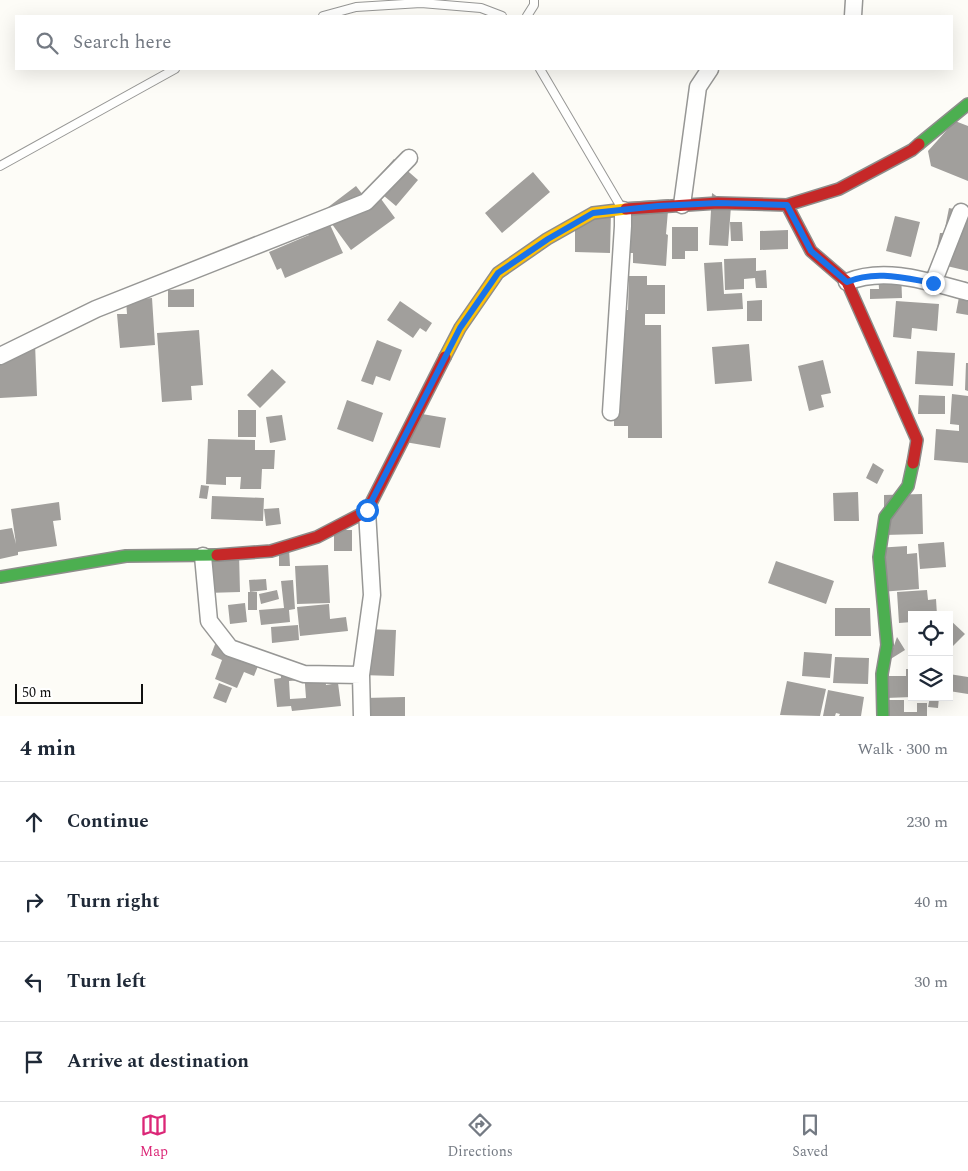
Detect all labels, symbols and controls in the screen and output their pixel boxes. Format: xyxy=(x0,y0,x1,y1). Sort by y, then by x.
search box xyxy=(15,15,953,70)
text: Search here xyxy=(73,28,172,57)
icon: search xyxy=(33,29,61,57)
route end xyxy=(922,272,945,295)
route start xyxy=(356,499,379,522)
map controls xyxy=(908,611,953,701)
button: locate xyxy=(908,611,953,656)
button: layers xyxy=(908,656,953,701)
scale bar xyxy=(15,681,142,704)
text: 50 m xyxy=(22,682,52,703)
text: 4 min xyxy=(20,733,76,765)
text: Walk · 300 m xyxy=(857,737,948,761)
text: Continue xyxy=(67,807,149,836)
icon: ahead xyxy=(20,808,48,836)
text: 230 m xyxy=(906,810,948,834)
text: Turn right xyxy=(67,887,160,916)
icon: right xyxy=(20,888,48,916)
text: 40 m xyxy=(914,890,948,914)
text: Turn left xyxy=(67,967,146,996)
icon: left xyxy=(20,968,48,996)
text: 30 m xyxy=(914,970,948,994)
text: Arrive at destination xyxy=(67,1047,249,1076)
icon: arrive xyxy=(20,1048,48,1076)
tab: Map xyxy=(140,1111,168,1162)
tab: Directions xyxy=(447,1111,513,1162)
tab: Saved xyxy=(792,1111,828,1162)

